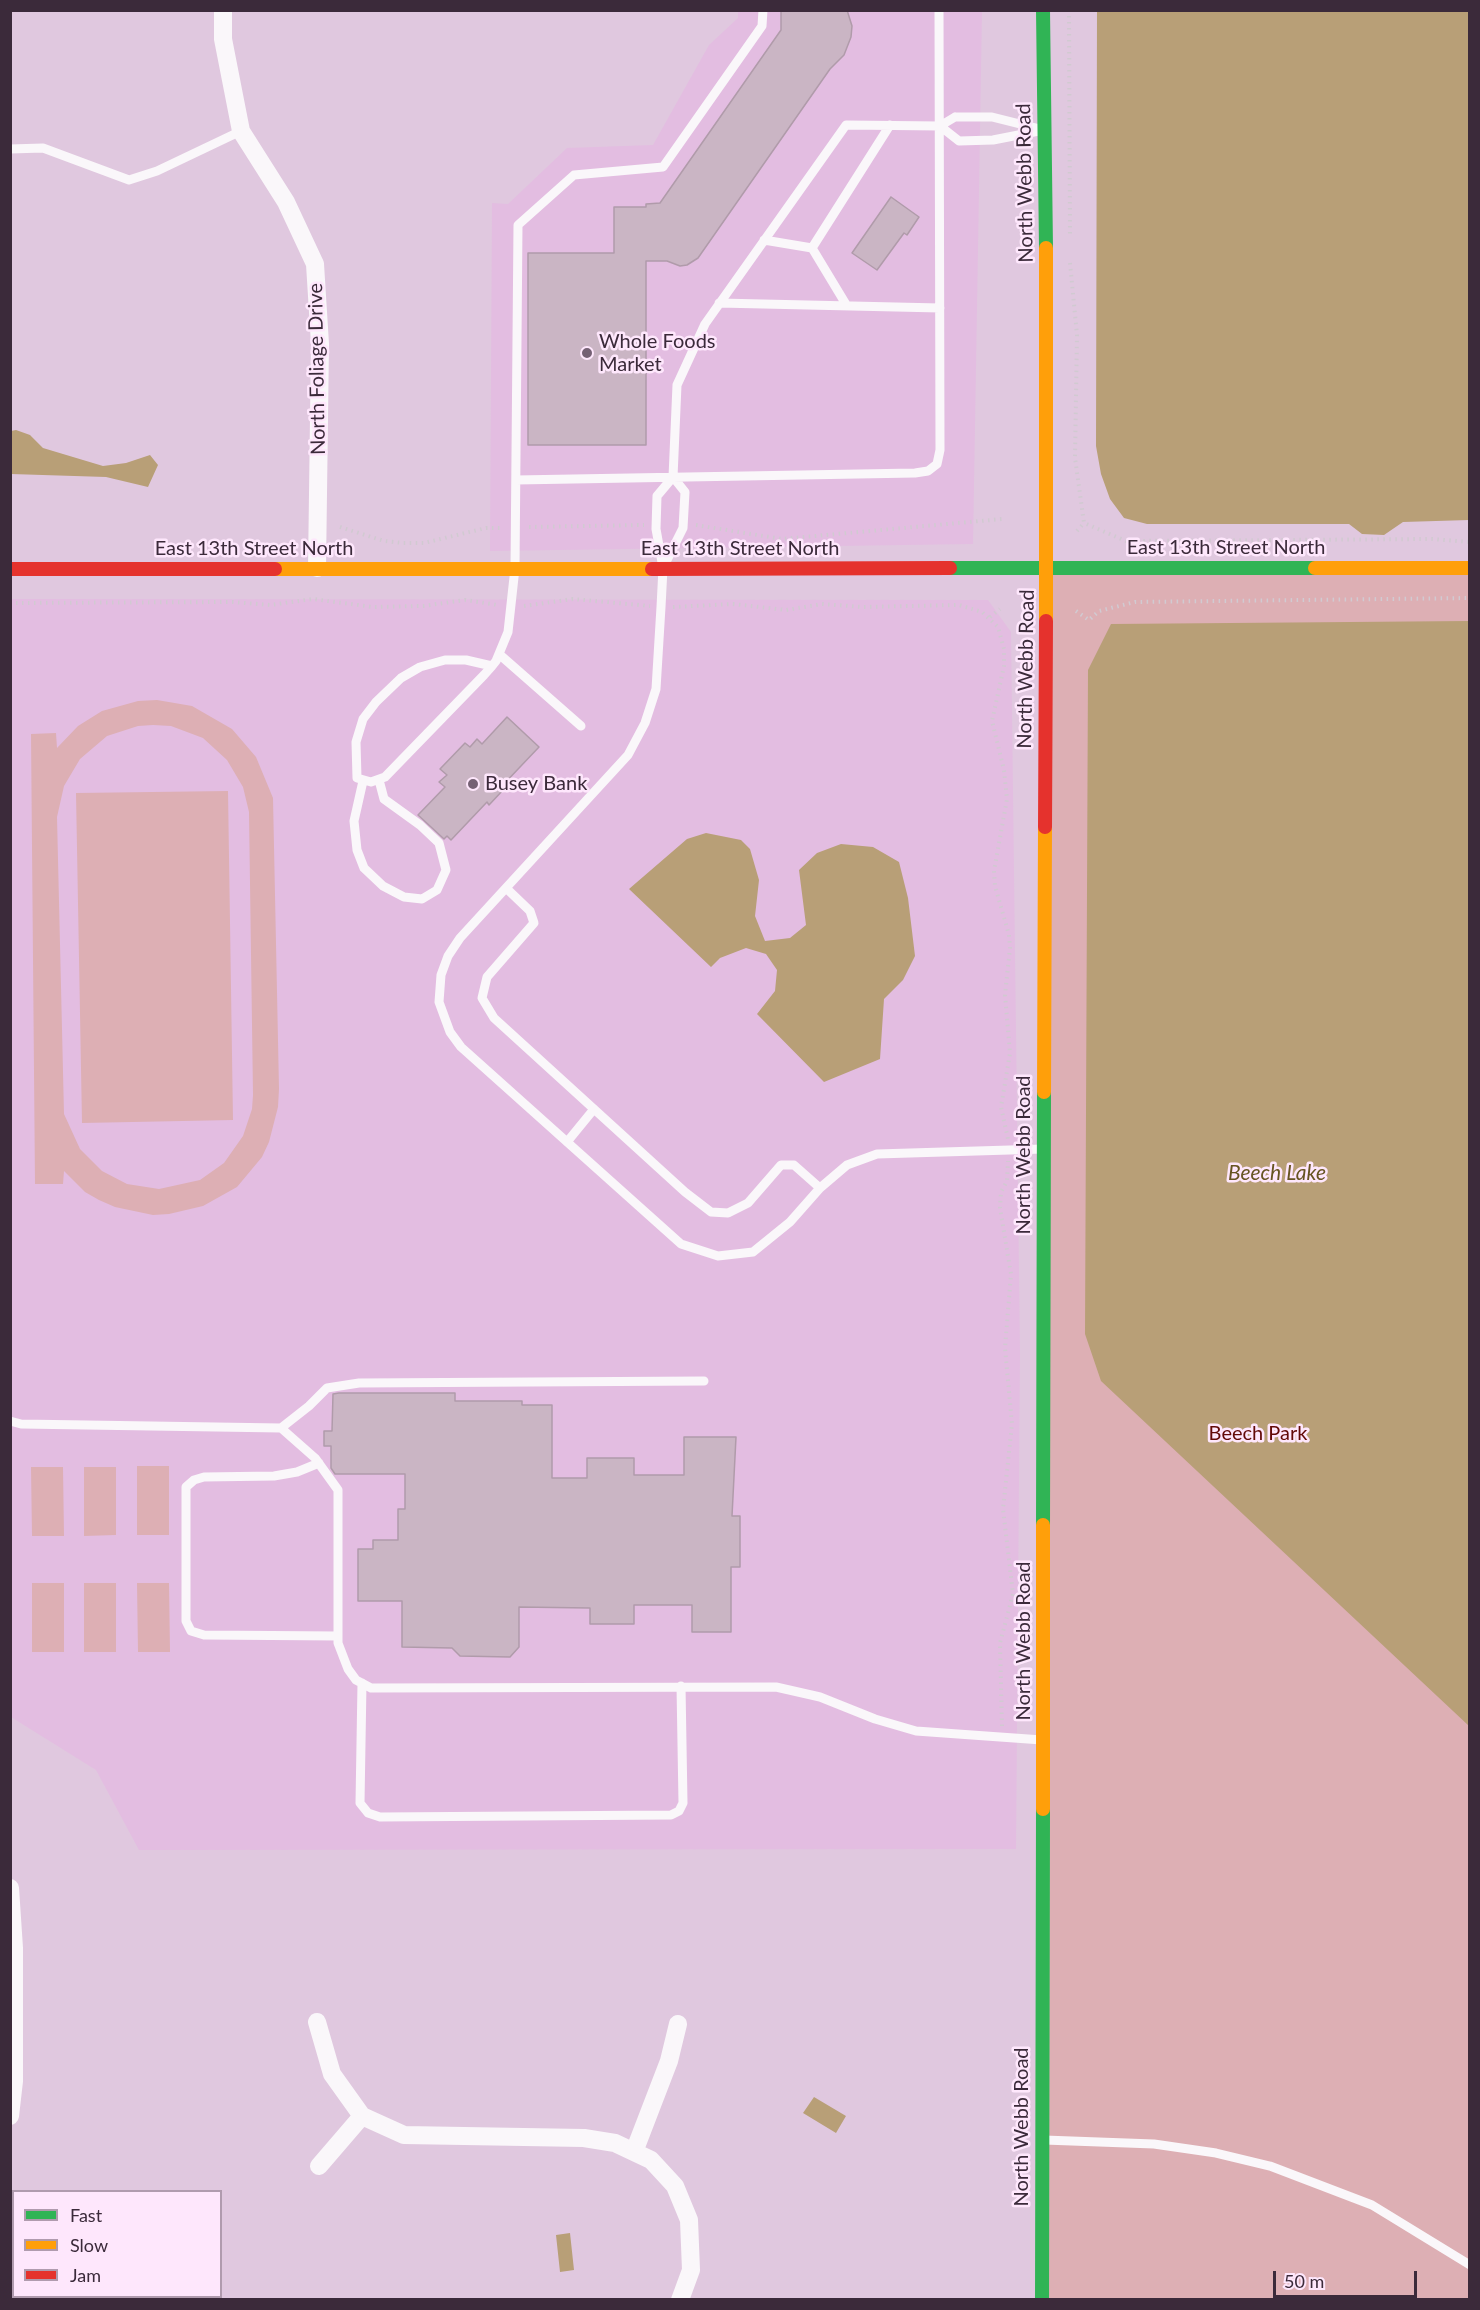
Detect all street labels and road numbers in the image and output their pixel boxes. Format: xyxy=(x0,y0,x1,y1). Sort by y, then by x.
street label: North Webb Road xyxy=(1012,103,1038,263)
street label: North Foliage Drive xyxy=(304,283,330,455)
street label: East 13th Street North xyxy=(1127,536,1325,560)
street label: East 13th Street North xyxy=(155,537,353,561)
street label: East 13th Street North xyxy=(641,537,839,561)
street label: North Webb Road xyxy=(1013,589,1039,749)
street label: North Webb Road xyxy=(1012,1075,1036,1235)
street label: North Webb Road xyxy=(1012,1561,1036,1721)
street label: North Webb Road xyxy=(1010,2047,1034,2207)

